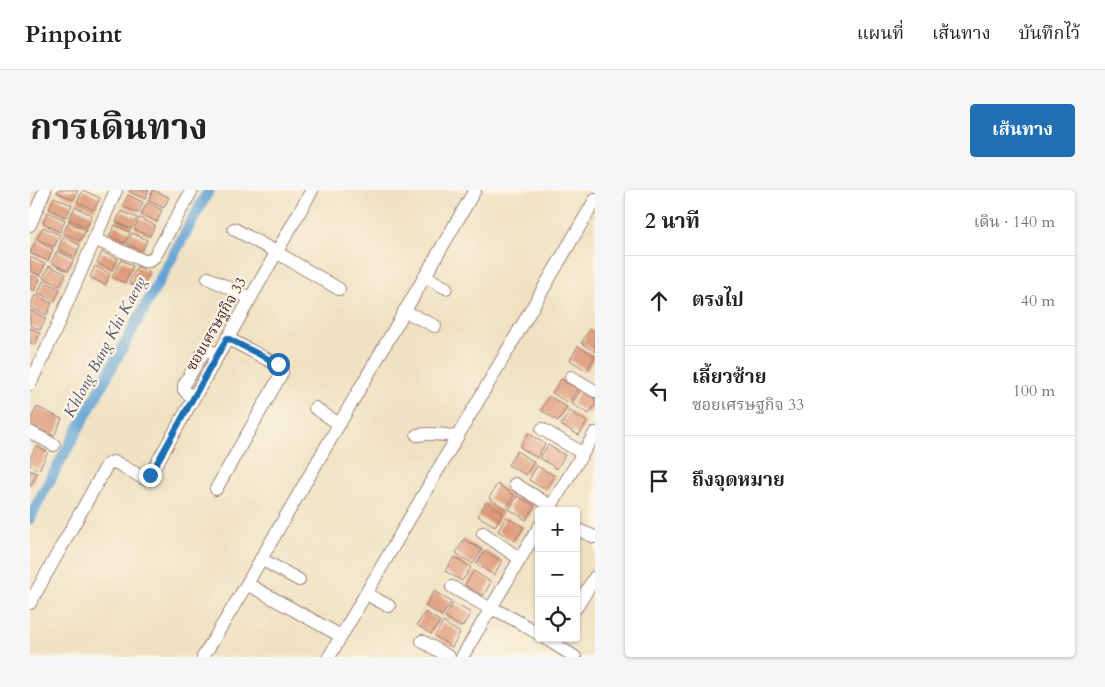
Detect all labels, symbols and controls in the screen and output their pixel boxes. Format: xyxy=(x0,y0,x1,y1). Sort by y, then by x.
text: Pinpoint xyxy=(25,18,122,51)
text: แผนที่ xyxy=(857,21,904,46)
text: เส้นทาง xyxy=(932,21,991,46)
text: บันทึกไว้ xyxy=(1019,21,1080,46)
text: การเดินทาง xyxy=(30,104,208,152)
button: เส้นทาง xyxy=(970,104,1075,157)
text: 2 นาที xyxy=(645,207,700,236)
text: เดิน · 140 m xyxy=(974,211,1055,233)
water label: Khlong Bang Khi Kaeng xyxy=(58,272,152,421)
street label: ซอยเศรษฐกิจ 33 xyxy=(181,273,251,375)
icon: ahead xyxy=(645,287,673,315)
text: ตรงไป xyxy=(692,287,744,313)
text: 40 m xyxy=(1021,290,1055,312)
route start xyxy=(267,353,290,376)
text: เลี้ยวซ้าย xyxy=(692,364,766,390)
icon: left xyxy=(645,377,673,405)
text: 100 m xyxy=(1013,380,1055,402)
text: ซอยเศรษฐกิจ 33 xyxy=(692,394,804,416)
route end xyxy=(139,464,162,487)
icon: arrive xyxy=(645,467,673,495)
text: ถึงจุดหมาย xyxy=(692,467,785,493)
map controls xyxy=(535,507,580,642)
button: + xyxy=(535,507,580,552)
button: − xyxy=(535,552,580,597)
button: locate xyxy=(535,597,580,642)

